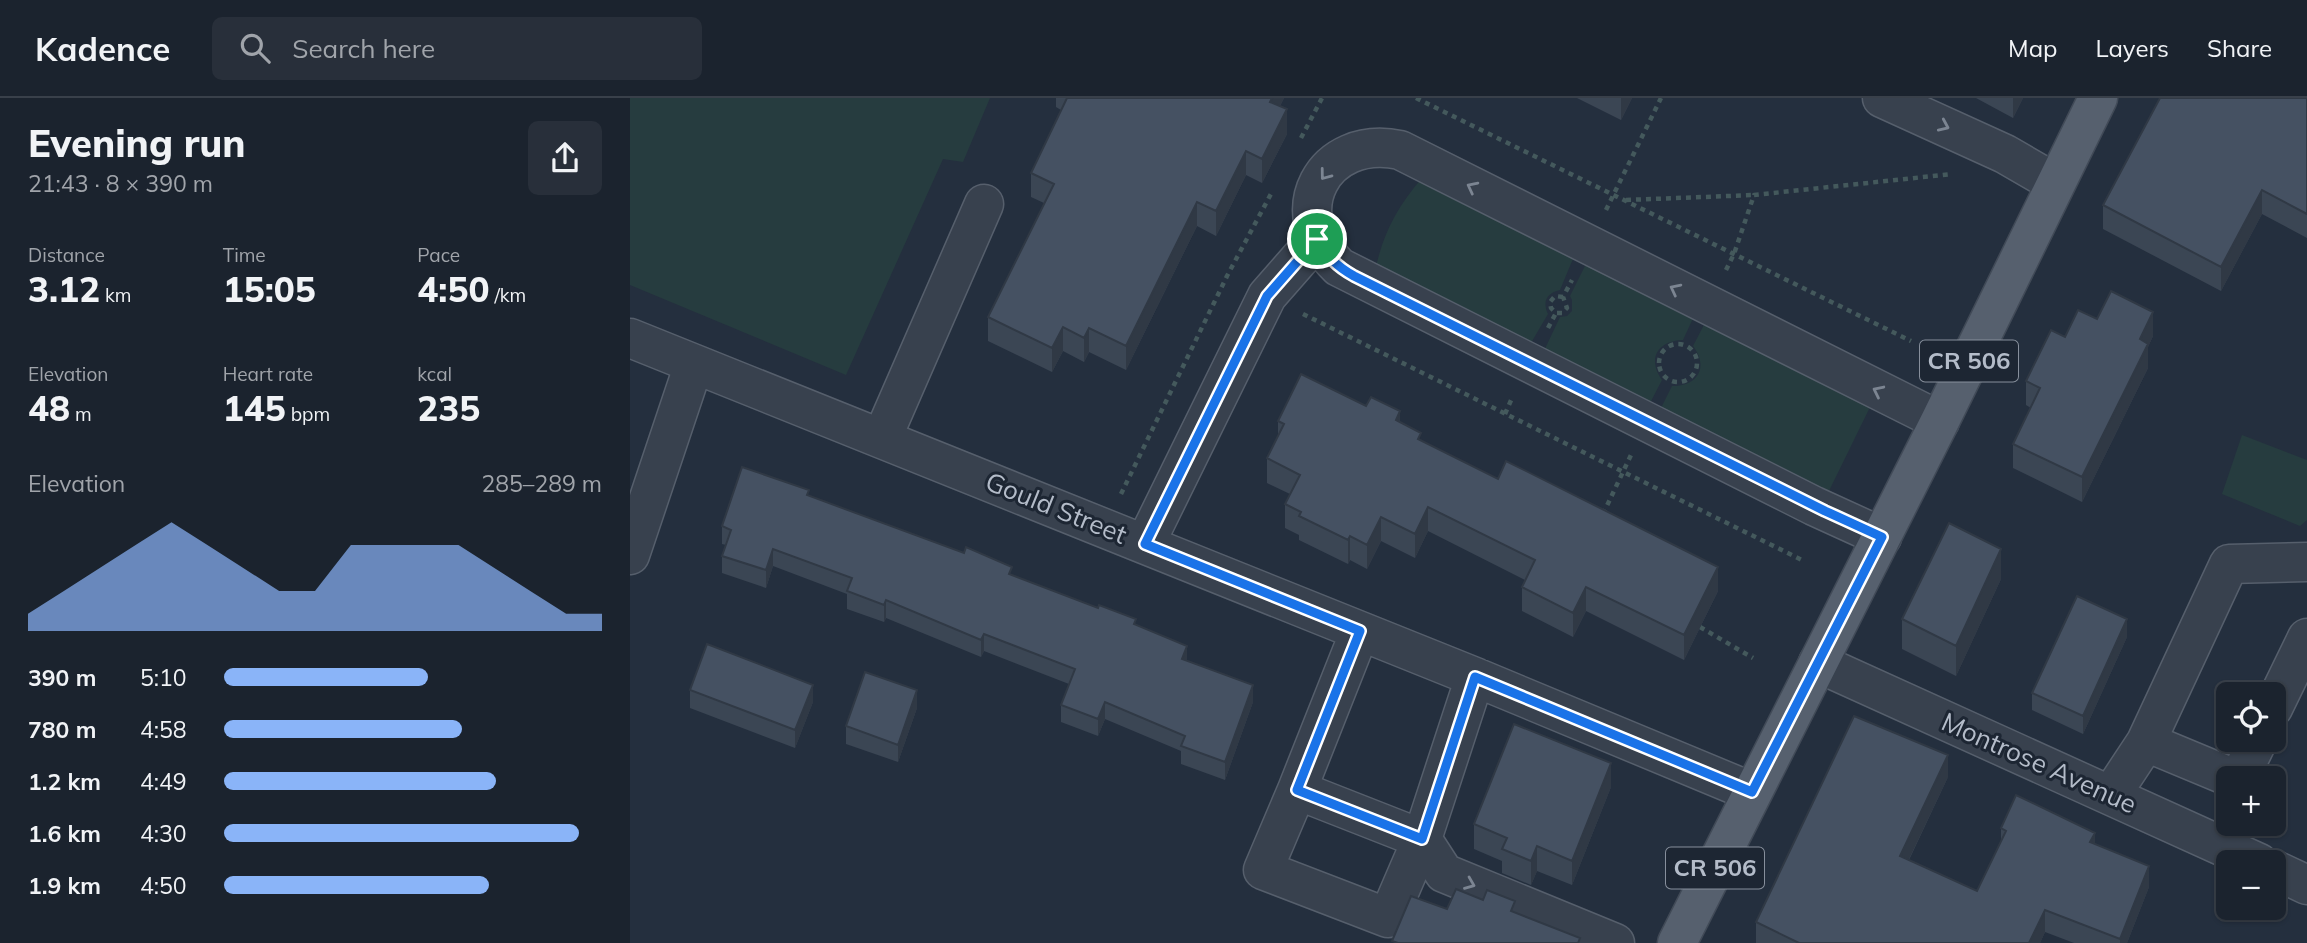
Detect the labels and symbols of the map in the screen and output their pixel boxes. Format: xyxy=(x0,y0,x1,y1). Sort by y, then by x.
one-way arrow xyxy=(1937,118,1949,132)
one-way arrow xyxy=(1321,168,1333,180)
one-way arrow xyxy=(1467,181,1479,195)
pin xyxy=(1287,209,1347,269)
one-way arrow xyxy=(1670,284,1682,298)
road number: CR 506 xyxy=(1920,340,2018,382)
one-way arrow xyxy=(1873,386,1885,400)
street label: Gould Street xyxy=(981,464,1132,551)
street label: Montrose Avenue xyxy=(1937,705,2142,820)
road number: CR 506 xyxy=(1666,848,1764,888)
one-way arrow xyxy=(1463,876,1476,890)

